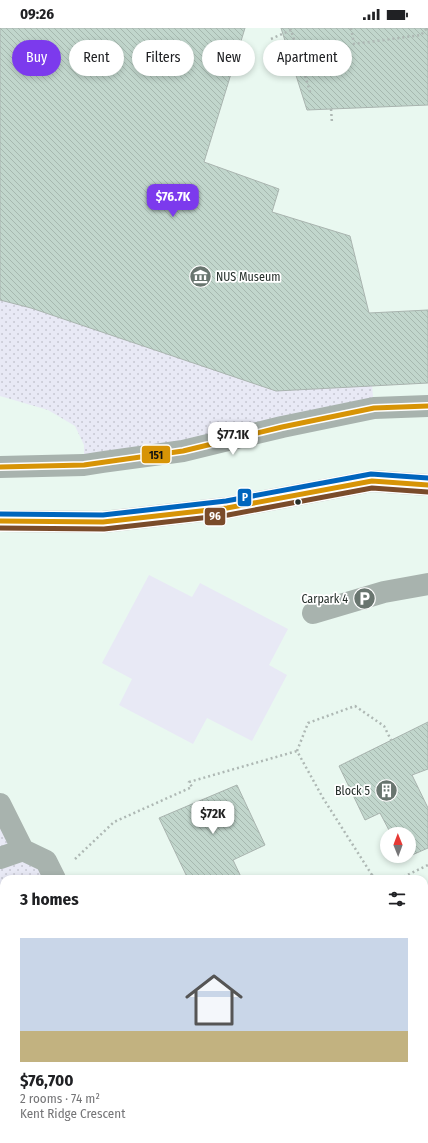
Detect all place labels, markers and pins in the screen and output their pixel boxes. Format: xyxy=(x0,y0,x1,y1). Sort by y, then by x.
pin: $76.7K xyxy=(140,184,206,218)
museum icon: NUS Museum xyxy=(188,264,214,290)
place label: NUS Museum xyxy=(216,270,280,284)
pin: $77.1K xyxy=(200,422,266,456)
unlabelled marker xyxy=(293,497,303,507)
parking icon: Carpark 4 xyxy=(351,586,377,612)
place label: Carpark 4 xyxy=(301,592,348,606)
building icon: Block 5 xyxy=(373,778,399,804)
place label: Block 5 xyxy=(335,784,370,798)
pin: $72K xyxy=(189,801,237,835)

